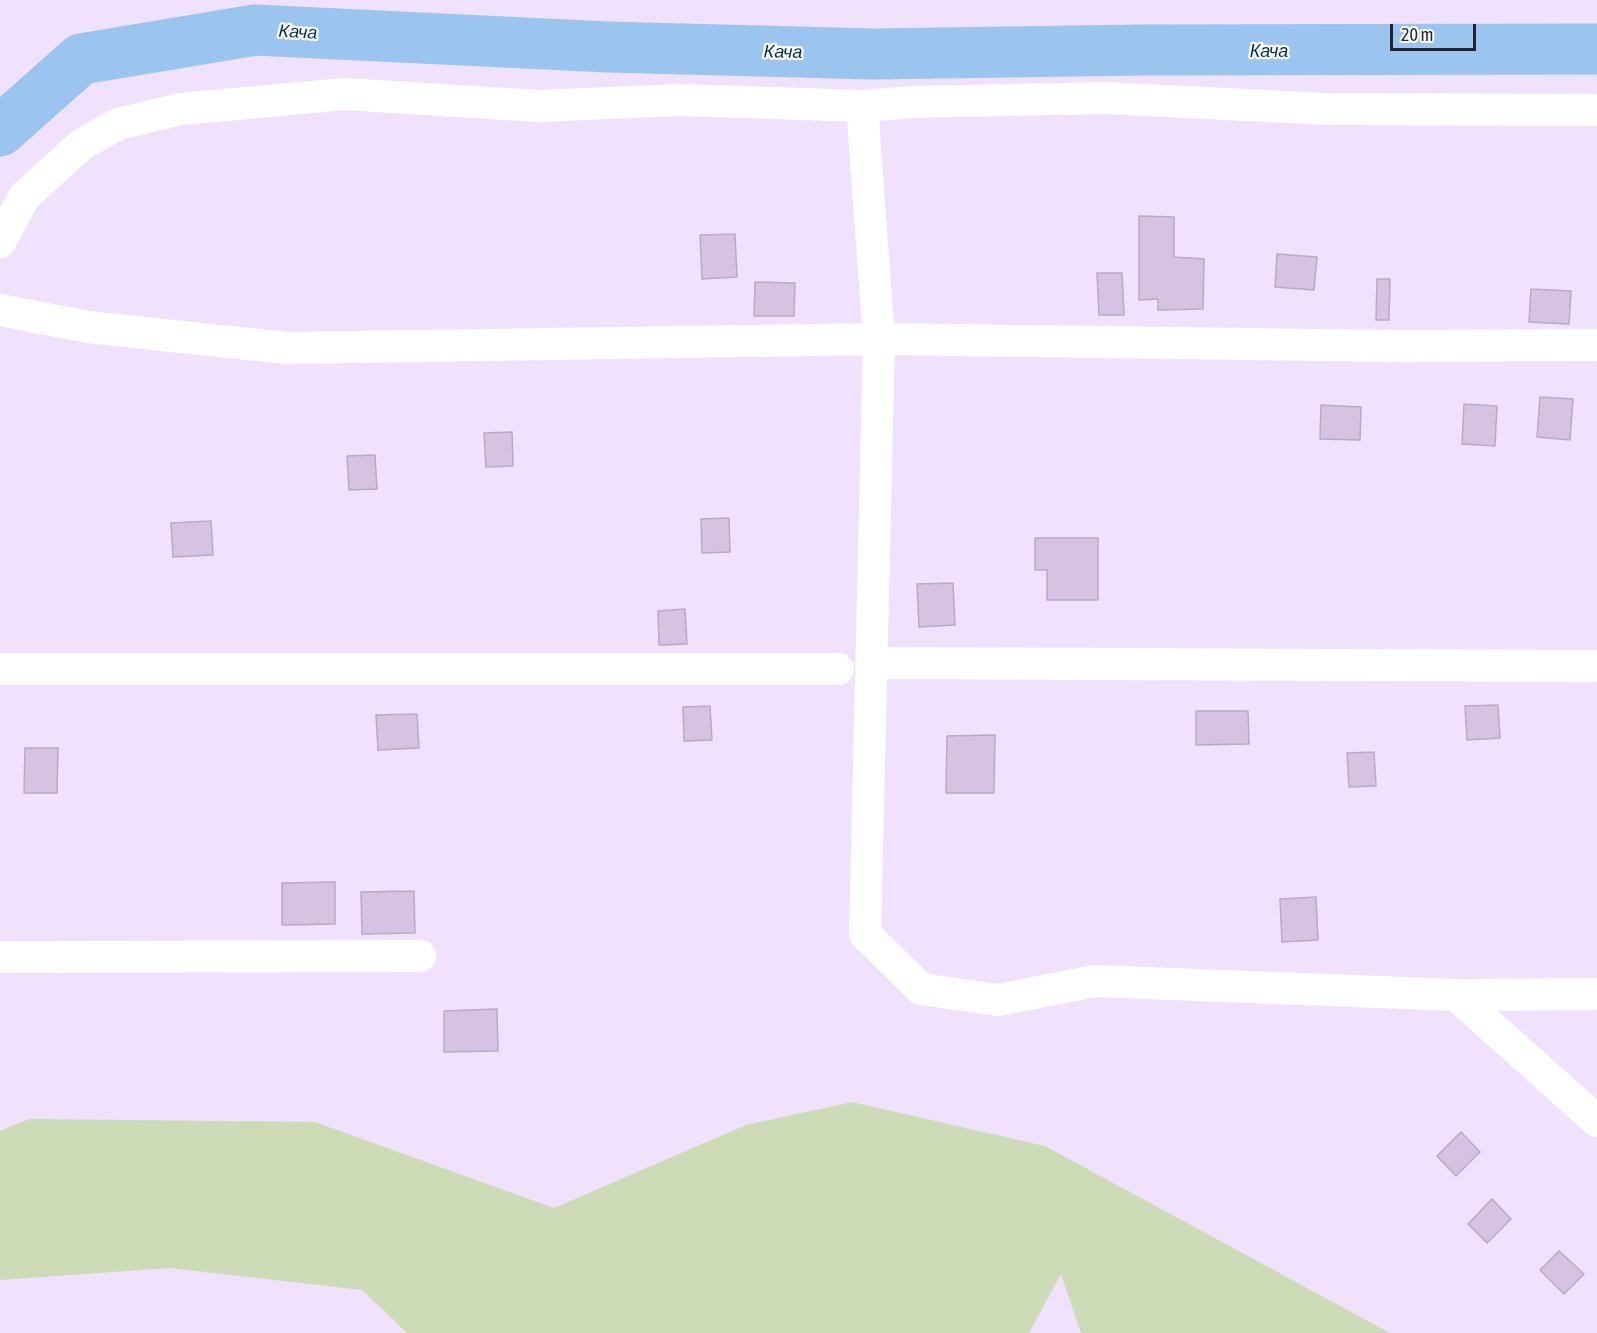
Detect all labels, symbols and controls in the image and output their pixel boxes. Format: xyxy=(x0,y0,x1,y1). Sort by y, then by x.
scale bar xyxy=(1393,12,1478,50)
water label: Кача xyxy=(278,20,318,44)
text: 20 m xyxy=(1401,24,1433,45)
water label: Кача xyxy=(1250,40,1288,62)
water label: Кача xyxy=(763,41,803,63)

